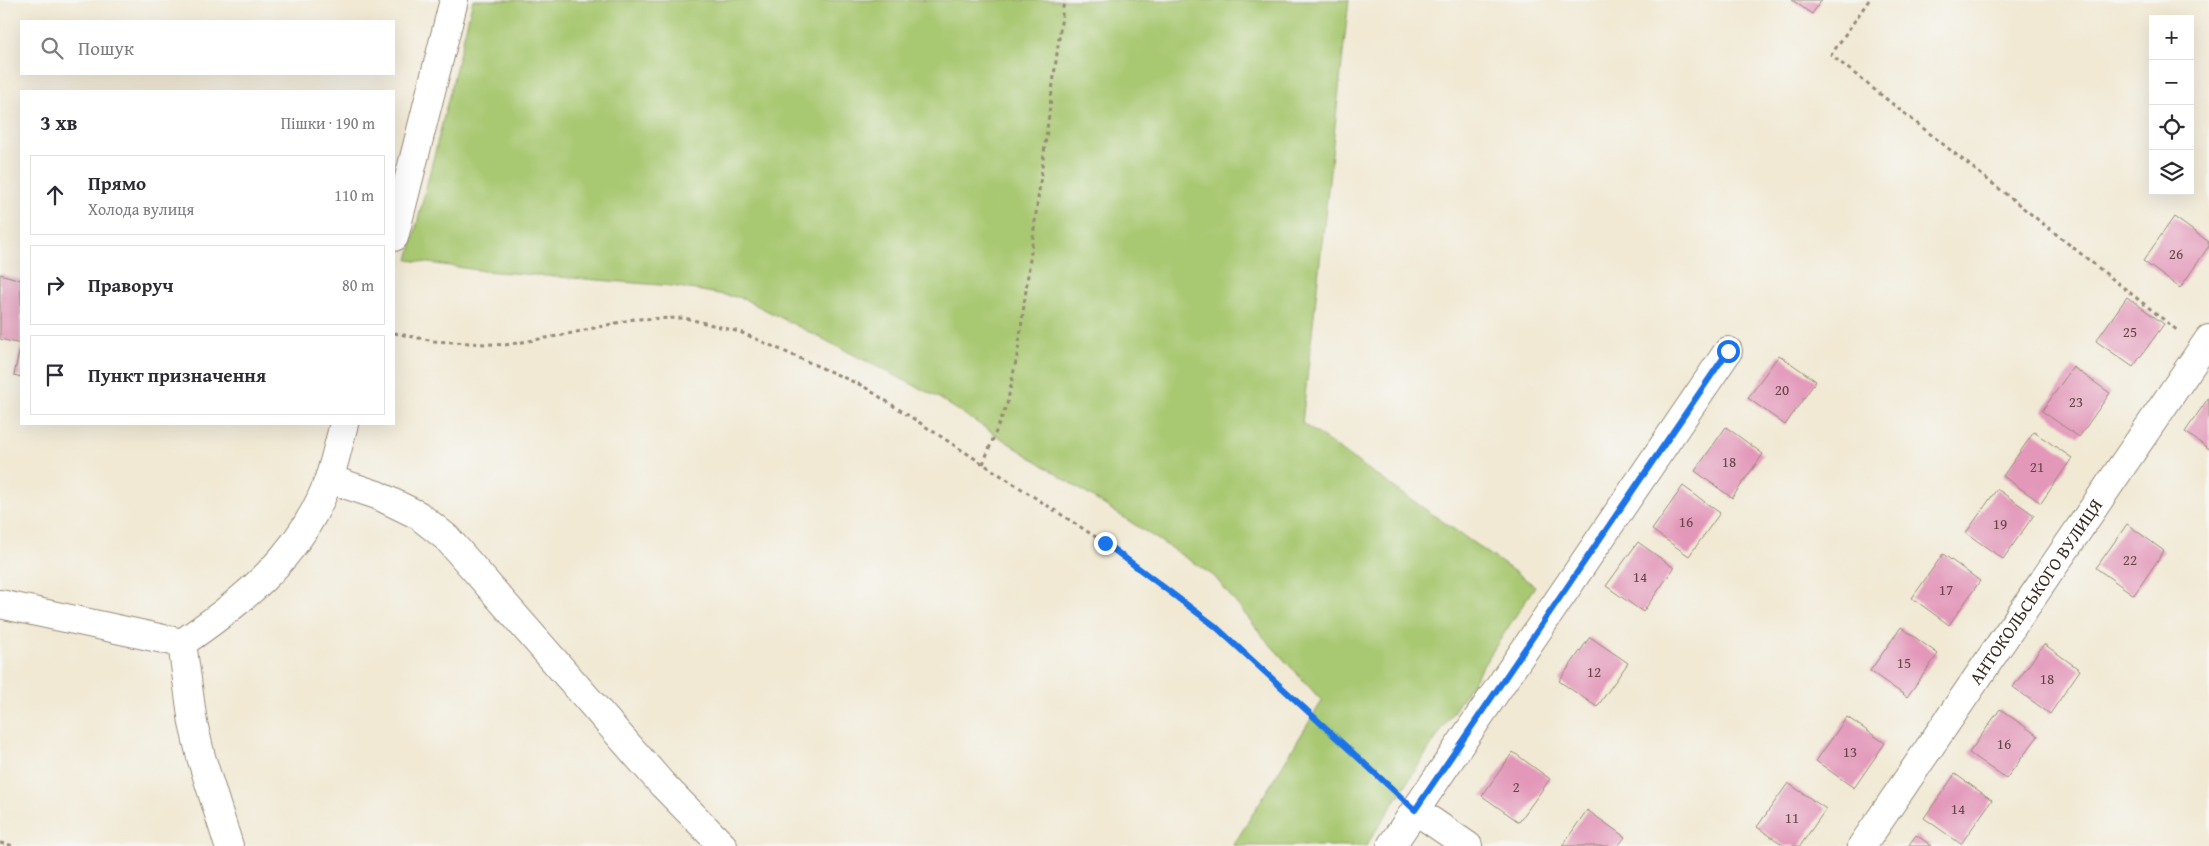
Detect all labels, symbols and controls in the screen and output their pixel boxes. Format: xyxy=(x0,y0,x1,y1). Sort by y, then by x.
map controls xyxy=(2149,15,2194,195)
button: + xyxy=(2149,15,2194,60)
search box xyxy=(20,20,395,75)
icon: search xyxy=(38,34,66,62)
text: Пошук xyxy=(78,34,134,62)
button: − xyxy=(2149,60,2194,105)
button: locate xyxy=(2149,105,2194,150)
text: 3 хв xyxy=(40,107,78,138)
text: Пішки · 190 m xyxy=(281,111,375,135)
button: layers xyxy=(2149,150,2194,195)
text: Прямо xyxy=(88,169,146,197)
icon: ahead xyxy=(41,181,69,209)
text: 110 m xyxy=(334,183,374,207)
text: Холода вулиця xyxy=(88,197,194,221)
house number: 26 xyxy=(2169,243,2183,264)
icon: right xyxy=(41,271,69,299)
text: Праворуч xyxy=(88,271,173,299)
text: 80 m xyxy=(342,273,374,297)
house number: 25 xyxy=(2123,321,2137,342)
route start xyxy=(1717,340,1740,363)
icon: arrive xyxy=(41,361,69,389)
text: Пункт призначення xyxy=(88,361,266,389)
house number: 20 xyxy=(1775,379,1789,400)
house number: 23 xyxy=(2069,391,2083,412)
house number: 18 xyxy=(1722,451,1736,472)
house number: 21 xyxy=(2030,456,2044,477)
street label: АНТОКОЛЬСЬКОГО ВУЛИЦЯ xyxy=(1962,493,2109,690)
house number: 16 xyxy=(1679,511,1693,532)
house number: 19 xyxy=(1993,513,2007,534)
route end xyxy=(1094,532,1117,555)
house number: 22 xyxy=(2123,549,2137,570)
house number: 14 xyxy=(1633,566,1647,587)
house number: 17 xyxy=(1939,579,1953,600)
house number: 15 xyxy=(1897,652,1911,673)
house number: 12 xyxy=(1587,661,1601,682)
house number: 18 xyxy=(2040,668,2054,689)
house number: 16 xyxy=(1997,733,2011,754)
house number: 13 xyxy=(1843,741,1857,762)
house number: 2 xyxy=(1512,776,1520,797)
house number: 14 xyxy=(1951,798,1965,819)
house number: 11 xyxy=(1785,807,1799,828)

